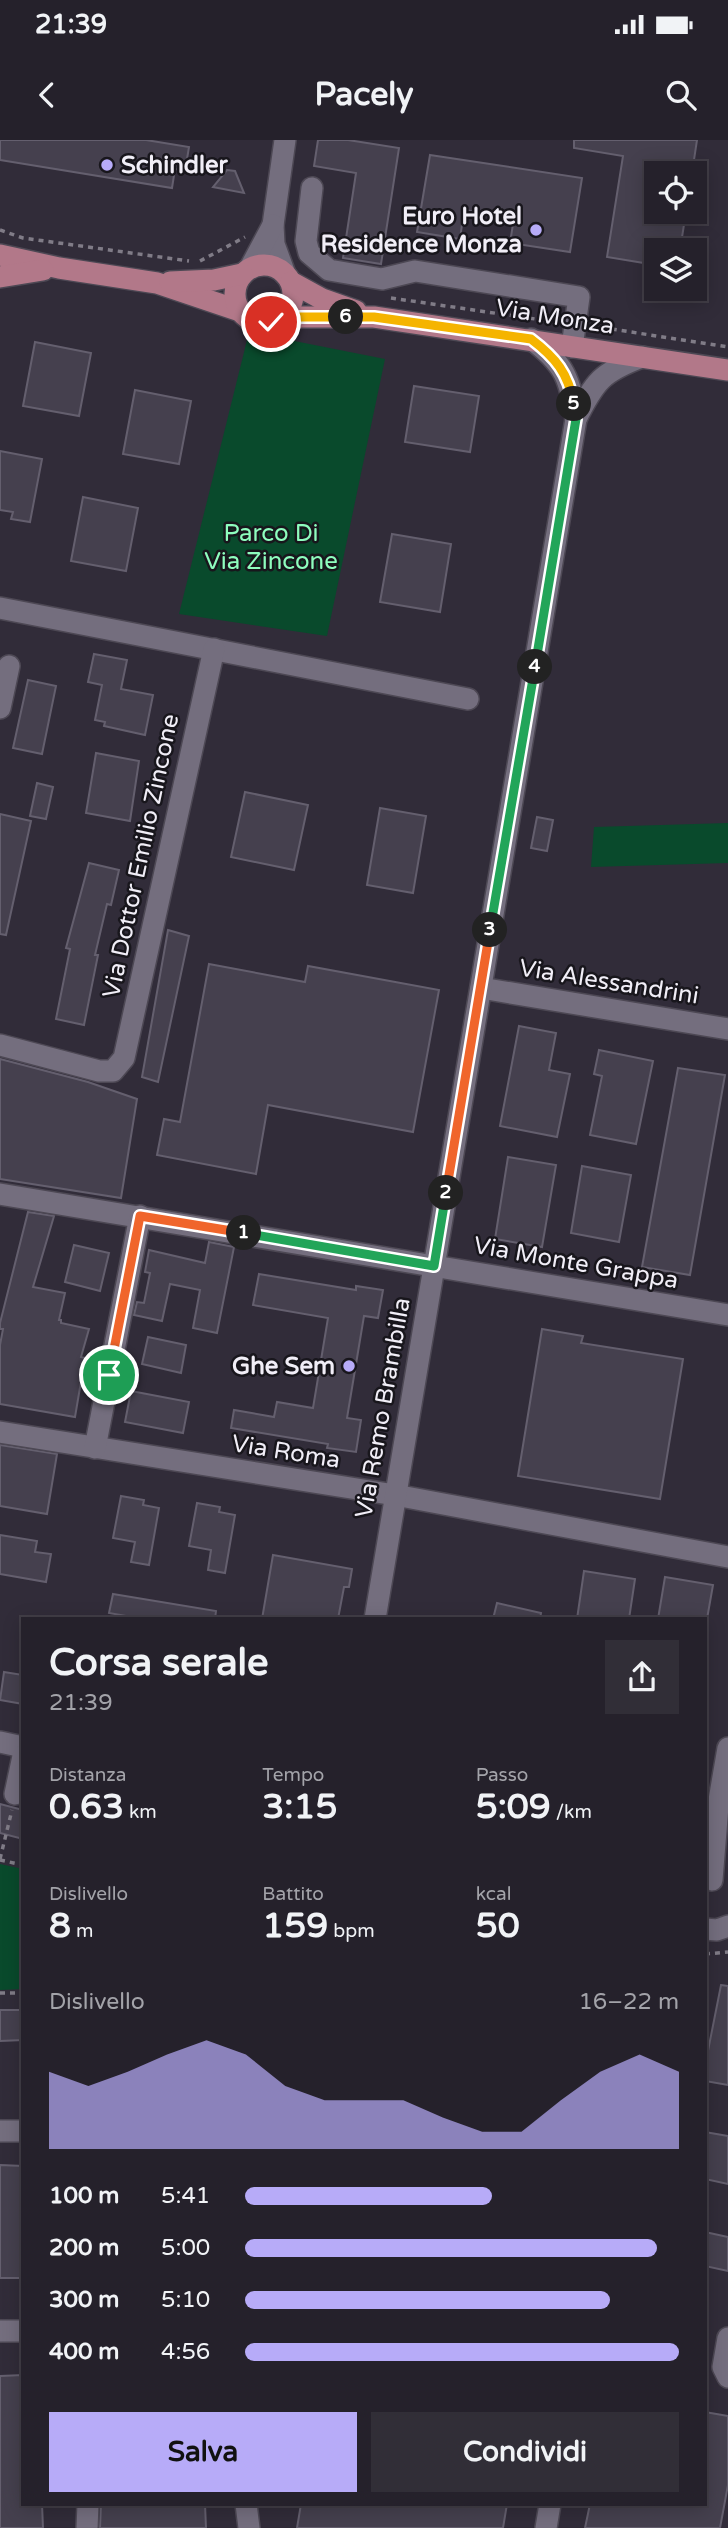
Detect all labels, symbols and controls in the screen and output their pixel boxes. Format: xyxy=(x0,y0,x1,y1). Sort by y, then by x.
text: 21:39 xyxy=(35,9,107,40)
icon: back xyxy=(28,76,66,114)
text: Pacely xyxy=(315,76,413,114)
icon: search xyxy=(662,76,700,114)
place label: Schindler xyxy=(121,151,228,180)
marker: Schindler xyxy=(99,157,115,173)
map controls xyxy=(644,161,707,301)
button: locate xyxy=(644,161,707,224)
place label: Euro Hotel Residence Monza xyxy=(320,202,522,259)
marker: Euro Hotel Residence Monza xyxy=(528,222,544,238)
button: layers xyxy=(644,238,707,301)
pin xyxy=(241,292,301,352)
street label: Via Monza xyxy=(494,293,616,341)
pin: 6 xyxy=(328,300,364,334)
icon: check xyxy=(252,303,290,341)
text: 6 xyxy=(340,305,351,327)
pin: 5 xyxy=(556,386,592,422)
text: 5 xyxy=(568,392,579,414)
park label: Parco Di Via Zincone xyxy=(204,519,338,576)
pin: 4 xyxy=(518,650,552,684)
text: 4 xyxy=(529,655,540,677)
street label: Via Dottor Emilio Zincone xyxy=(97,711,185,1001)
pin: 3 xyxy=(472,912,508,948)
text: 3 xyxy=(484,918,495,940)
street label: Via Alessandrini xyxy=(517,953,701,1011)
pin: 2 xyxy=(428,1176,464,1210)
text: 2 xyxy=(440,1181,451,1203)
pin: 1 xyxy=(226,1216,262,1250)
text: 1 xyxy=(238,1221,249,1243)
street label: Via Monte Grappa xyxy=(471,1231,681,1295)
street label: Via Remo Brambilla xyxy=(349,1295,417,1521)
pin xyxy=(79,1345,139,1405)
place label: Ghe Sem xyxy=(232,1352,335,1381)
icon: arrive xyxy=(90,1356,128,1394)
marker: Ghe Sem xyxy=(341,1358,357,1374)
street label: Via Roma xyxy=(230,1429,342,1475)
text: Corsa serale xyxy=(49,1640,269,1686)
button: share xyxy=(605,1640,679,1714)
text: 21:39 xyxy=(49,1689,113,1717)
text: Distanza xyxy=(49,1764,127,1786)
text: Tempo xyxy=(262,1764,324,1786)
text: Passo xyxy=(476,1764,528,1786)
text: 0.63 xyxy=(49,1786,124,1828)
text: 3:15 xyxy=(262,1786,337,1828)
text: 5:09 xyxy=(476,1786,551,1828)
text: km xyxy=(124,1801,157,1823)
text: /km xyxy=(551,1801,592,1823)
text: Dislivello xyxy=(49,1883,128,1905)
text: Battito xyxy=(262,1883,324,1905)
text: kcal xyxy=(476,1883,511,1905)
text: 8 xyxy=(49,1905,71,1947)
text: 159 xyxy=(262,1905,328,1947)
text: 50 xyxy=(476,1905,520,1947)
text: m xyxy=(71,1920,93,1942)
text: bpm xyxy=(328,1920,375,1942)
text: Dislivello xyxy=(49,1988,145,2016)
text: 16–22 m xyxy=(578,1988,679,2016)
text: 100 m xyxy=(49,2182,119,2210)
text: 5:41 xyxy=(161,2182,210,2210)
text: 200 m xyxy=(49,2234,119,2262)
text: 5:00 xyxy=(161,2234,210,2262)
text: 300 m xyxy=(49,2286,119,2314)
text: 5:10 xyxy=(161,2286,210,2314)
text: 400 m xyxy=(49,2338,119,2366)
text: 4:56 xyxy=(161,2338,210,2366)
button: Salva xyxy=(49,2412,357,2492)
button: Condividi xyxy=(371,2412,679,2492)

